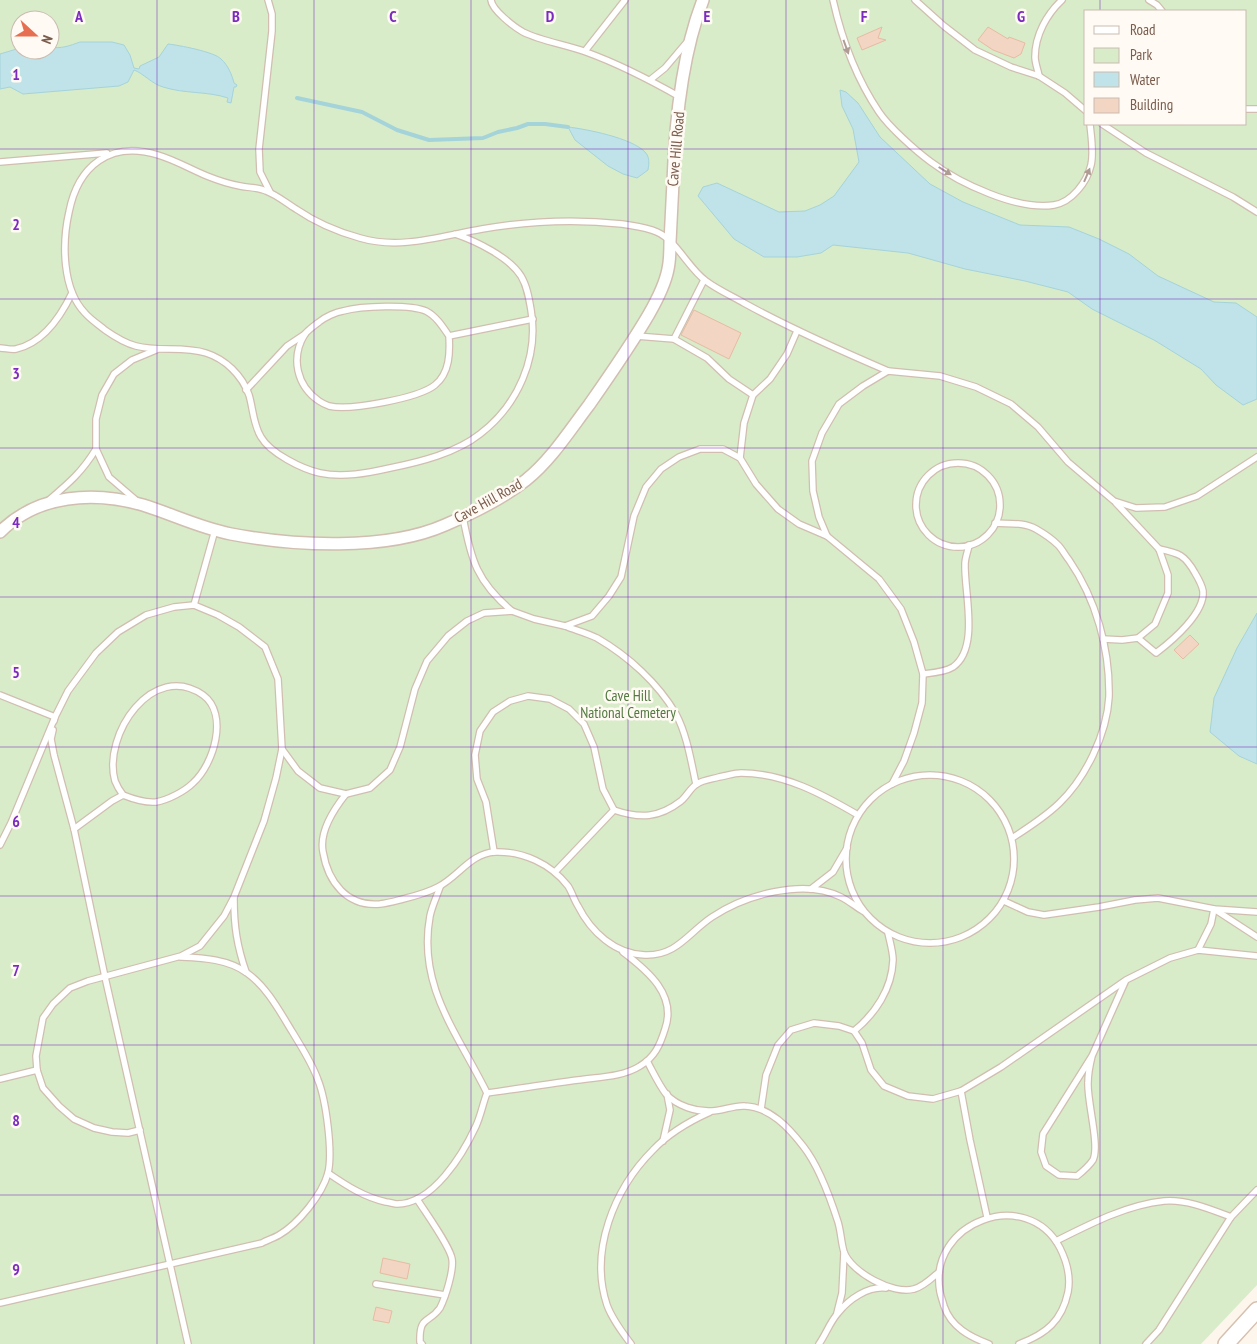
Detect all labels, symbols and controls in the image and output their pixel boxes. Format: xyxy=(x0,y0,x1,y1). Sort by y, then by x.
text: A xyxy=(74,6,84,26)
text: B xyxy=(232,6,240,26)
text: C xyxy=(389,6,397,26)
text: D xyxy=(546,6,555,26)
text: E xyxy=(704,6,711,26)
text: F xyxy=(861,6,868,26)
text: G xyxy=(1017,6,1025,26)
north arrow xyxy=(10,10,60,60)
legend xyxy=(1084,10,1247,125)
text: Road xyxy=(1130,20,1156,39)
text: N xyxy=(37,33,57,46)
one-way arrow xyxy=(842,40,850,55)
text: Park xyxy=(1130,45,1152,64)
text: 1 xyxy=(12,64,20,84)
text: Water xyxy=(1130,70,1161,89)
text: Building xyxy=(1130,95,1173,114)
street label: Cave Hill Road xyxy=(663,111,688,187)
one-way arrow xyxy=(939,167,952,176)
one-way arrow xyxy=(1084,168,1092,182)
text: 2 xyxy=(12,214,20,234)
text: 3 xyxy=(12,363,20,383)
street label: Cave Hill Road xyxy=(450,474,525,527)
text: 4 xyxy=(12,512,20,532)
text: 5 xyxy=(12,662,20,682)
park label: Cave Hill National Cemetery xyxy=(580,686,676,722)
text: 6 xyxy=(12,811,20,831)
text: 7 xyxy=(12,960,20,980)
text: 8 xyxy=(12,1110,20,1130)
text: 9 xyxy=(12,1259,20,1279)

